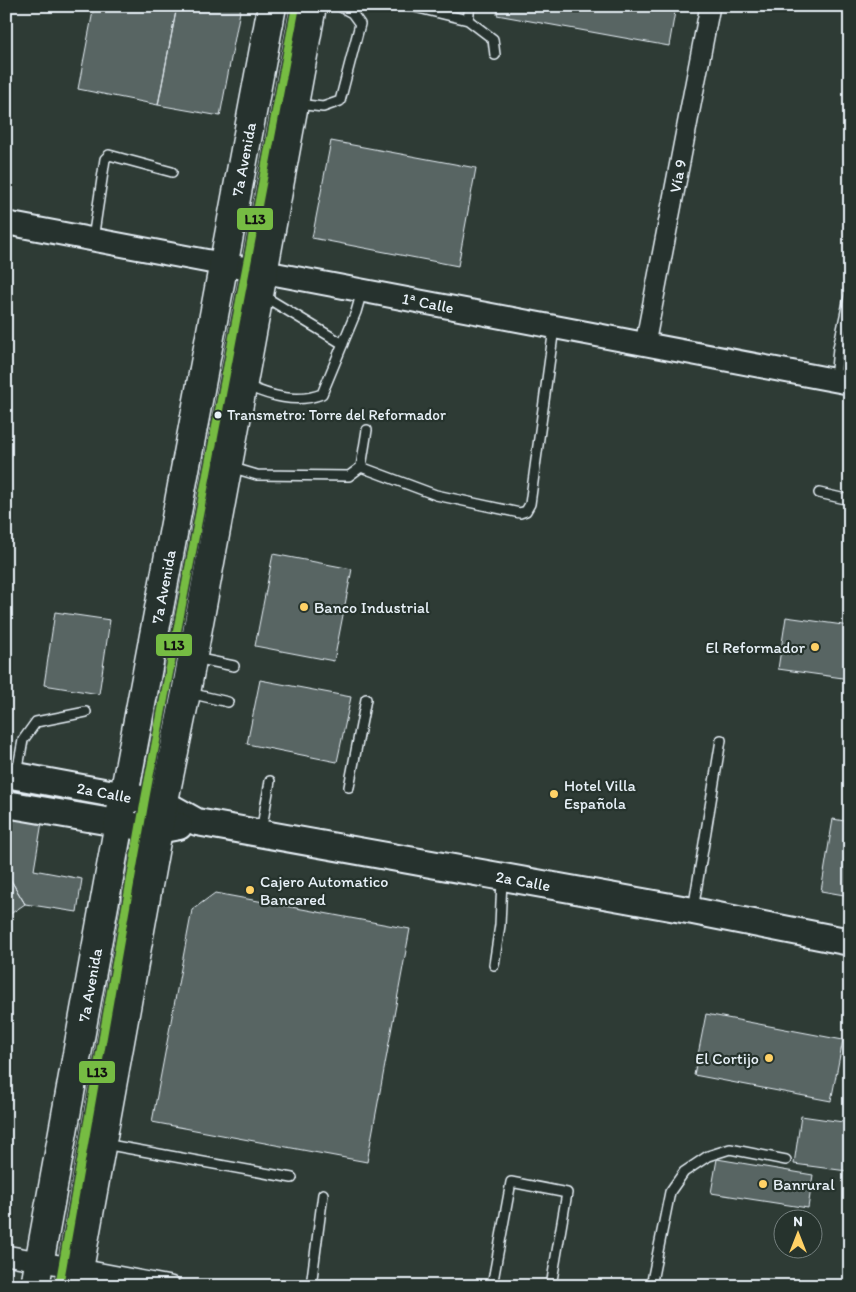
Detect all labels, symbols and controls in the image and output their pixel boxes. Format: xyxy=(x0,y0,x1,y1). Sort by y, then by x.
street label: 7a Avenida xyxy=(227,120,260,198)
street label: Vía 9 xyxy=(665,158,690,195)
line badge: L13 xyxy=(236,207,274,231)
text: L13 xyxy=(244,211,266,228)
street label: 1ª Calle xyxy=(401,289,455,317)
place label: Transmetro: Torre del Reformador xyxy=(227,406,446,424)
marker: Transmetro: Torre del Reformador xyxy=(213,410,223,420)
street label: 7a Avenida xyxy=(147,548,179,625)
place label: Banco Industrial xyxy=(314,598,430,617)
marker: Banco Industrial xyxy=(298,601,310,613)
line badge: L13 xyxy=(155,633,193,657)
text: L13 xyxy=(163,637,185,654)
place label: El Reformador xyxy=(705,638,806,657)
marker: El Reformador xyxy=(809,641,821,653)
place label: Hotel Villa Española xyxy=(564,776,636,813)
street label: 2a Calle xyxy=(75,778,134,807)
marker: Hotel Villa Española xyxy=(548,788,560,800)
street label: 2a Calle xyxy=(494,866,552,895)
place label: Cajero Automatico Bancared xyxy=(260,872,389,909)
marker: Cajero Automatico Bancared xyxy=(244,884,256,896)
street label: 7a Avenida xyxy=(74,946,106,1023)
place label: El Cortijo xyxy=(695,1049,759,1068)
marker: El Cortijo xyxy=(763,1052,775,1064)
line badge: L13 xyxy=(78,1060,116,1084)
text: L13 xyxy=(86,1064,108,1081)
place label: Banrural xyxy=(773,1175,835,1194)
marker: Banrural xyxy=(757,1178,769,1190)
north arrow xyxy=(774,1210,824,1260)
text: N xyxy=(793,1213,803,1230)

